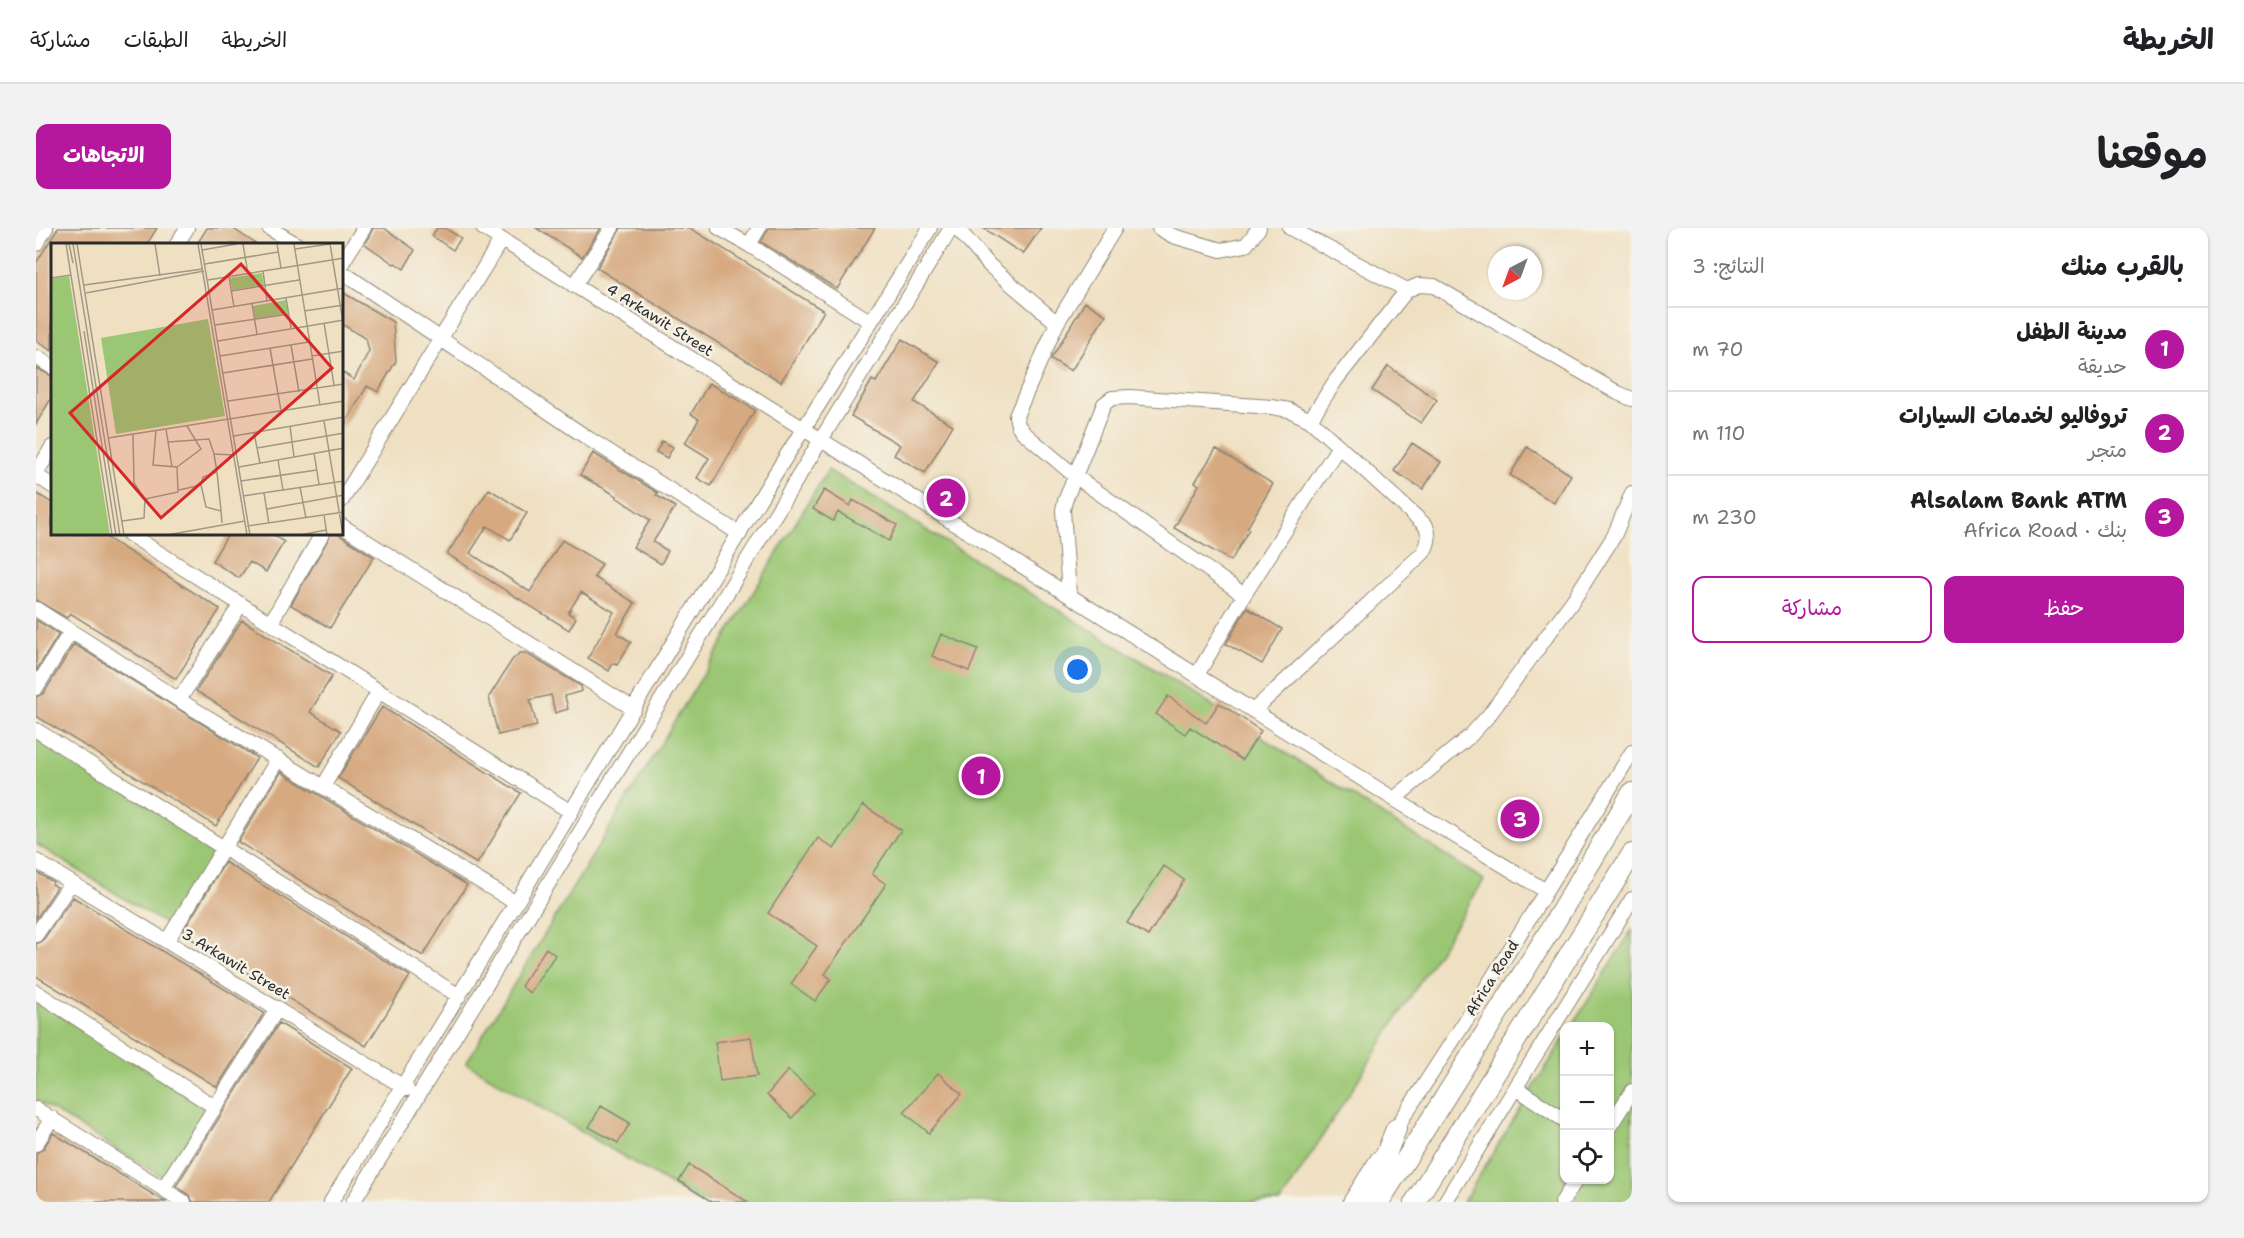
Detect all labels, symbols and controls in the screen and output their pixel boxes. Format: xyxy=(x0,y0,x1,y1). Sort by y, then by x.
text: الخريطة xyxy=(2123,20,2214,58)
text: مشاركة xyxy=(30,26,91,54)
text: الطبقات xyxy=(124,26,189,54)
text: الخريطة xyxy=(222,26,287,54)
button: الاتجاهات xyxy=(36,124,171,189)
text: موقعنا xyxy=(2097,125,2208,181)
inset map xyxy=(51,243,344,536)
north arrow xyxy=(1488,246,1542,300)
text: بالقرب منك xyxy=(2061,248,2184,283)
text: النتائج: 3 xyxy=(1692,253,1765,279)
street label: 4 Arkawit Street xyxy=(603,279,717,361)
text: مدينة الطفل xyxy=(2016,317,2127,346)
text: 70 m xyxy=(1692,336,1744,362)
text: 1 xyxy=(2160,336,2169,362)
text: حديقة xyxy=(2078,353,2127,379)
text: تروفاليو لخدمات السيارات xyxy=(1899,401,2127,430)
text: 110 m xyxy=(1692,420,1746,446)
text: 2 xyxy=(2158,420,2172,446)
text: متجر xyxy=(2088,437,2127,463)
pin: 2 xyxy=(926,476,966,520)
text: Alsalam Bank ATM xyxy=(1910,486,2127,515)
text: 230 m xyxy=(1692,504,1757,530)
text: 3 xyxy=(2158,504,2172,530)
text: بنك · Africa Road xyxy=(1963,517,2127,543)
button: مشاركة xyxy=(1692,576,1932,643)
button: حفظ xyxy=(1944,576,2184,643)
your location xyxy=(1063,655,1092,684)
pin: 1 xyxy=(962,754,1000,798)
pin: 3 xyxy=(1500,796,1540,842)
street label: 3 Arkawit Street xyxy=(178,924,294,1004)
street label: Africa Road xyxy=(1461,936,1524,1020)
map controls xyxy=(1560,1022,1614,1184)
button: + xyxy=(1560,1022,1614,1076)
button: − xyxy=(1560,1076,1614,1130)
button: locate xyxy=(1560,1130,1614,1184)

